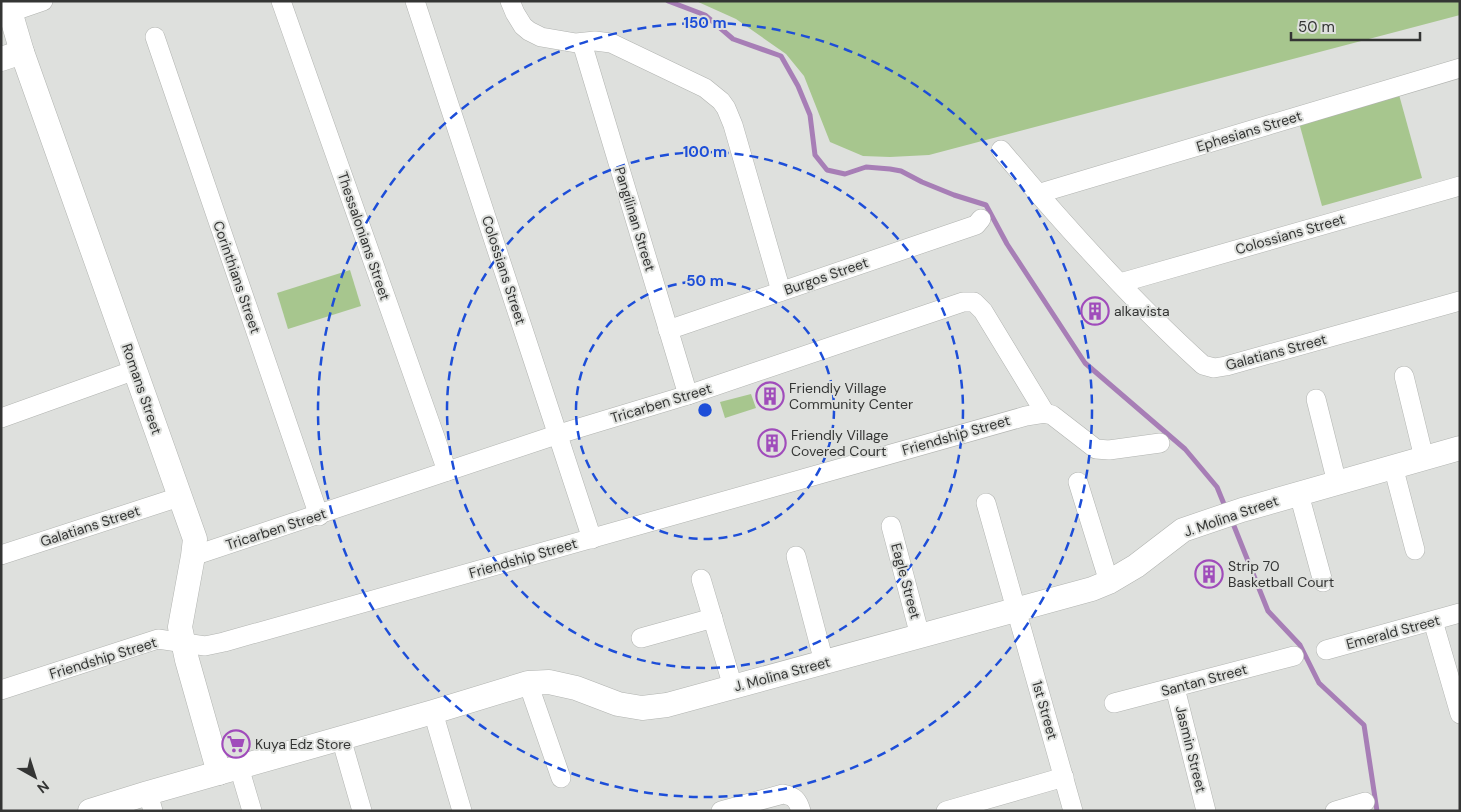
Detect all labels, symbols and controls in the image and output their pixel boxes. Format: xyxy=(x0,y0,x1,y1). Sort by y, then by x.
scale bar xyxy=(1291,10,1420,42)
text: 150 m xyxy=(684,13,727,33)
text: 50 m xyxy=(1298,17,1335,37)
street label: Ephesians Street xyxy=(1194,106,1304,156)
text: 100 m xyxy=(683,142,727,162)
street label: Pangilinan Street xyxy=(611,165,659,273)
street label: Thessalonians Street xyxy=(334,170,394,302)
street label: Colossians Street xyxy=(1233,210,1347,258)
street label: Colossians Street xyxy=(478,213,530,327)
street label: Corinthians Street xyxy=(209,218,265,336)
street label: Burgos Street xyxy=(782,253,870,299)
text: 50 m xyxy=(686,271,724,291)
building icon: alkavista xyxy=(1080,296,1110,326)
place label: alkavista xyxy=(1114,302,1170,320)
street label: Galatians Street xyxy=(1224,330,1328,374)
street label: Romans Street xyxy=(118,341,166,437)
street label: Tricarben Street xyxy=(608,379,714,427)
place label: Friendly Village Community Center xyxy=(789,379,913,413)
building icon: Friendly Village Community Center xyxy=(755,381,785,411)
centre of rings xyxy=(696,401,714,419)
street label: Friendship Street xyxy=(900,411,1012,459)
place label: Friendly Village Covered Court xyxy=(791,426,889,460)
building icon: Friendly Village Covered Court xyxy=(757,428,787,458)
street label: J. Molina Street xyxy=(1181,491,1281,541)
street label: Galatians Street xyxy=(38,501,142,551)
street label: Tricarben Street xyxy=(223,504,329,554)
street label: Friendship Street xyxy=(467,534,579,582)
street label: Eagle Street xyxy=(887,541,925,621)
place label: Strip 70 Basketball Court xyxy=(1228,557,1334,591)
building icon: Strip 70 Basketball Court xyxy=(1194,559,1224,589)
street label: Emerald Street xyxy=(1344,611,1442,653)
street label: Friendship Street xyxy=(47,633,159,683)
street label: J. Molina Street xyxy=(732,653,832,695)
street label: Santan Street xyxy=(1159,660,1249,700)
street label: 1st Street xyxy=(1028,679,1062,741)
street label: Jasmin Street xyxy=(1172,704,1210,794)
supermarket icon: Kuya Edz Store xyxy=(221,729,251,759)
place label: Kuya Edz Store xyxy=(255,735,351,753)
north arrow xyxy=(10,752,60,802)
text: N xyxy=(34,777,53,797)

